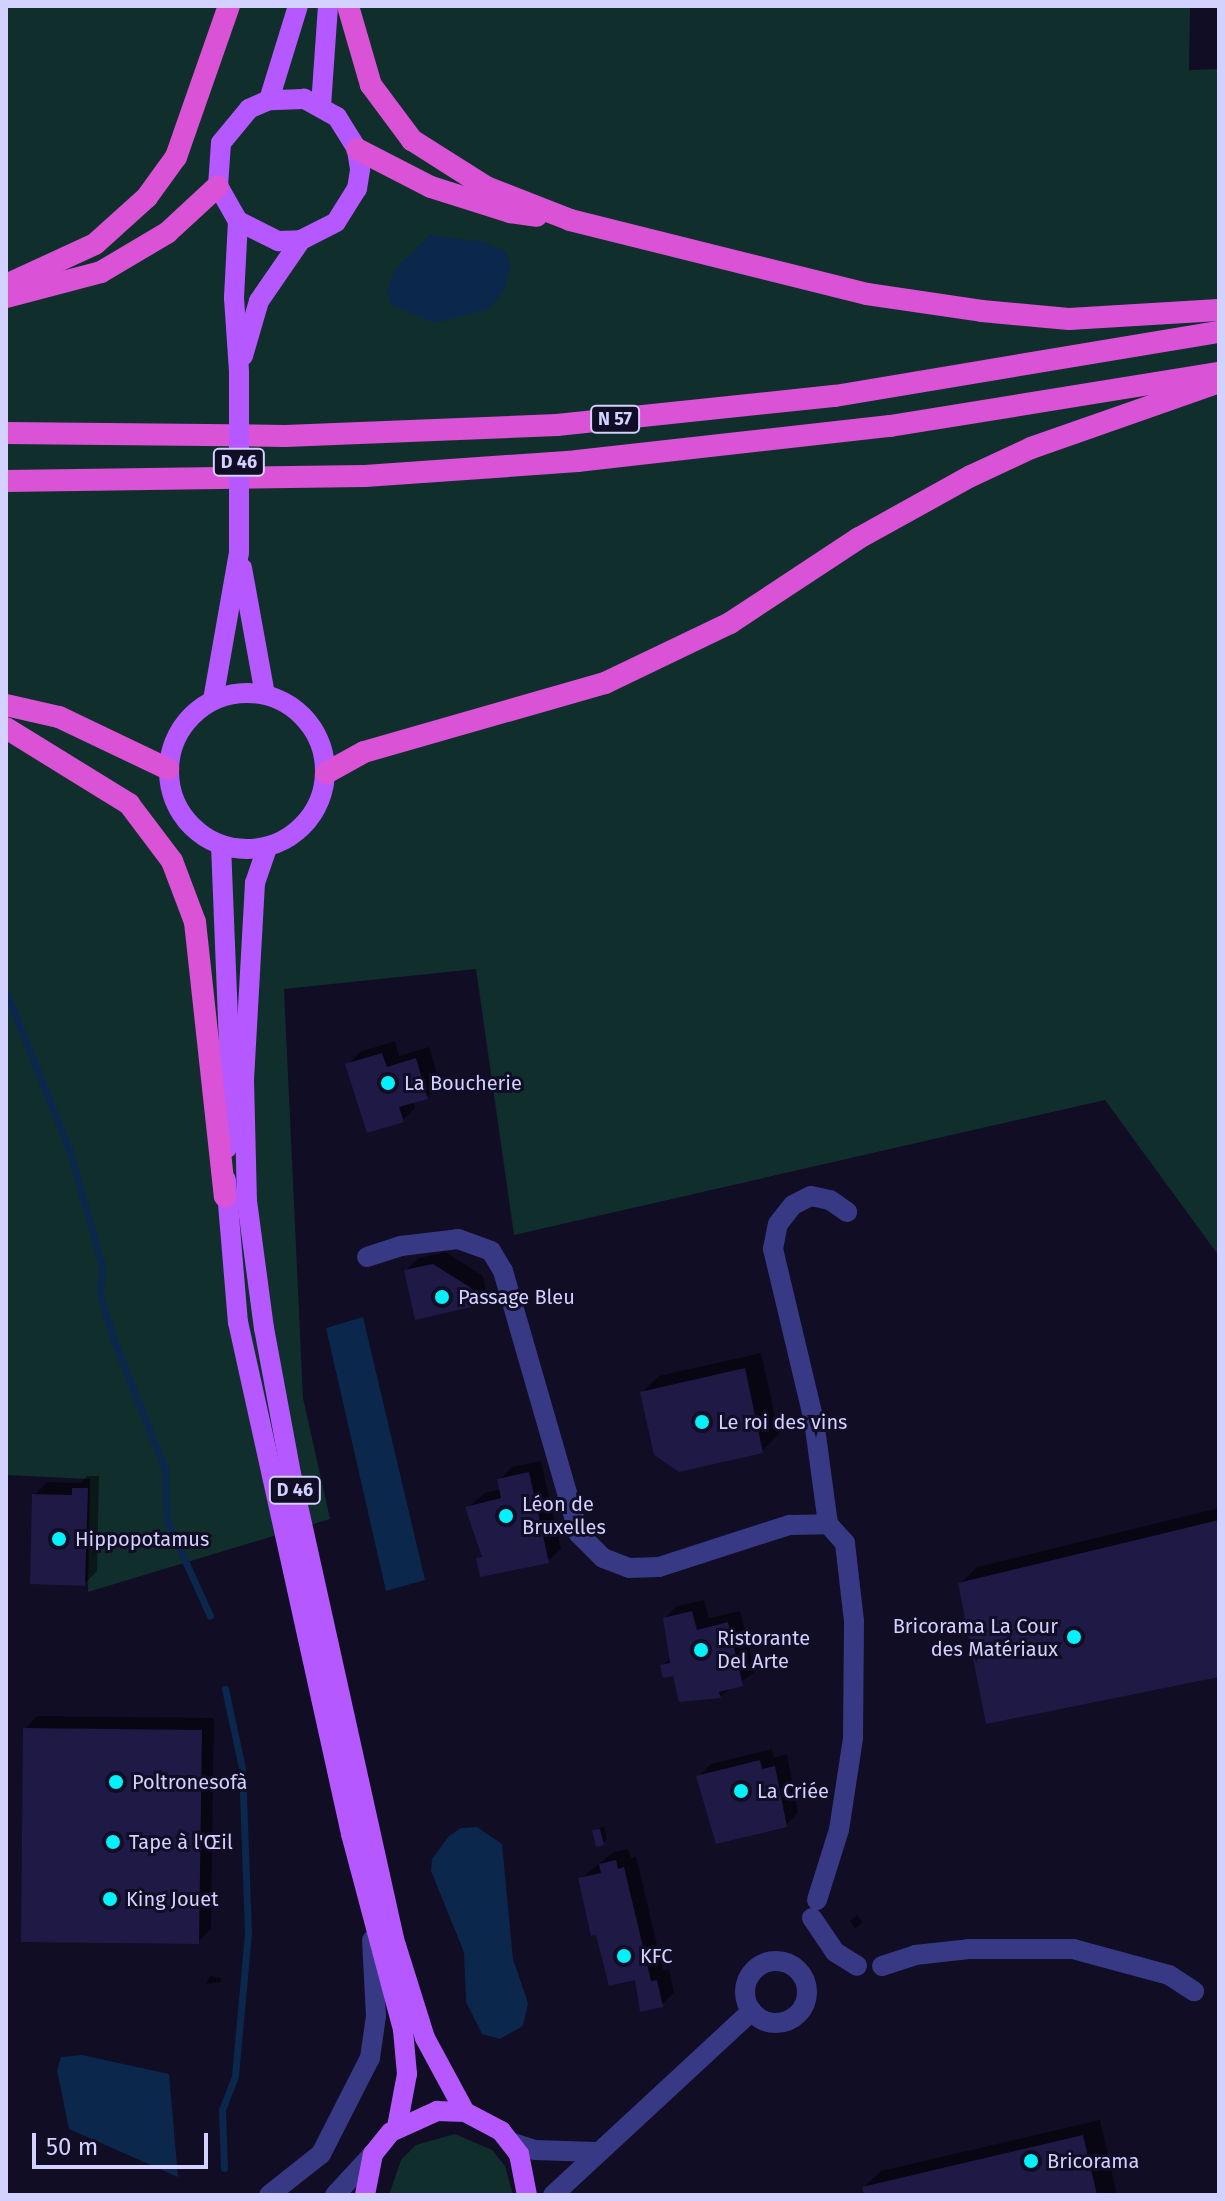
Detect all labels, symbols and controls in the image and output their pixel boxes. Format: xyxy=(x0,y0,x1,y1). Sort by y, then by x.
road number: N 57 xyxy=(589,405,641,433)
road number: D 46 xyxy=(211,448,267,476)
place label: La Boucherie xyxy=(404,1071,522,1095)
marker: La Boucherie xyxy=(379,1074,397,1092)
place label: Passage Bleu xyxy=(458,1285,575,1309)
marker: Passage Bleu xyxy=(433,1288,451,1306)
place label: Le roi des vins xyxy=(718,1410,847,1434)
marker: Le roi des vins xyxy=(693,1413,711,1431)
road number: D 46 xyxy=(267,1476,323,1504)
place label: Léon de Bruxelles xyxy=(522,1492,606,1539)
marker: Léon de Bruxelles xyxy=(497,1507,515,1525)
place label: Hippopotamus xyxy=(75,1527,209,1551)
marker: Hippopotamus xyxy=(50,1530,68,1548)
place label: Bricorama La Cour des Matériaux xyxy=(893,1614,1058,1661)
place label: Ristorante Del Arte xyxy=(717,1626,810,1673)
marker: Bricorama La Cour des Matériaux xyxy=(1065,1628,1083,1646)
marker: Ristorante Del Arte xyxy=(692,1641,710,1659)
place label: Poltronesofà xyxy=(132,1770,247,1794)
marker: Poltronesofà xyxy=(107,1773,125,1791)
place label: La Criée xyxy=(757,1779,829,1803)
marker: La Criée xyxy=(732,1782,750,1800)
place label: Tape à l'Œil xyxy=(129,1830,233,1854)
marker: Tape à l'Œil xyxy=(104,1833,122,1851)
place label: King Jouet xyxy=(126,1887,218,1911)
marker: King Jouet xyxy=(101,1890,119,1908)
place label: KFC xyxy=(640,1944,672,1968)
marker: KFC xyxy=(615,1947,633,1965)
scale bar xyxy=(36,2117,212,2167)
text: 50 m xyxy=(46,2133,98,2161)
place label: Bricorama xyxy=(1047,2149,1139,2173)
marker: Bricorama xyxy=(1022,2152,1040,2170)

